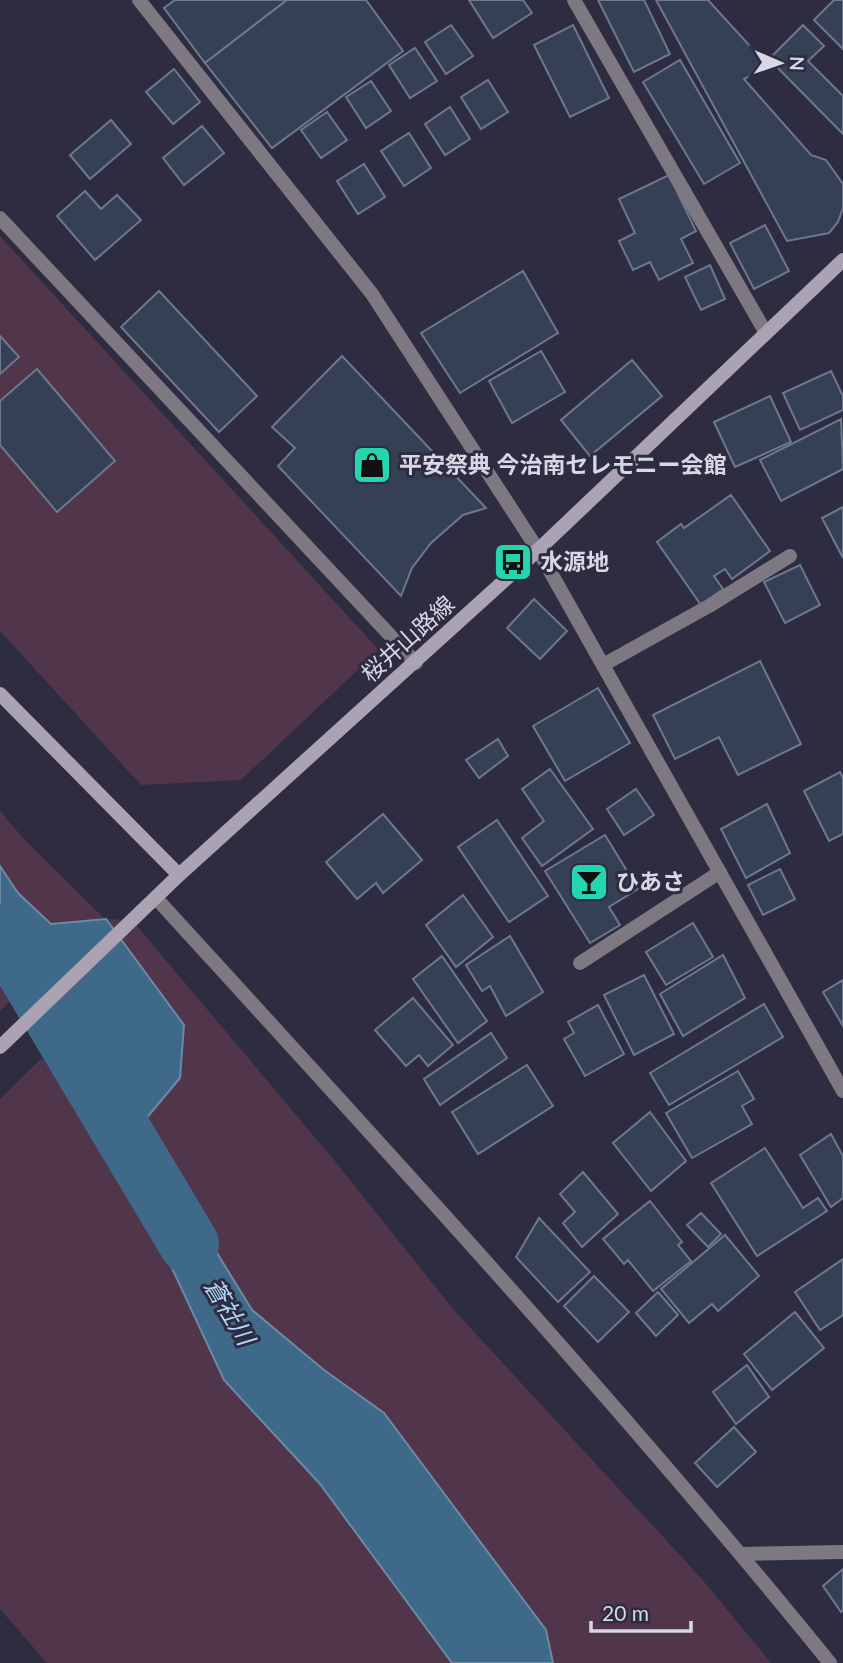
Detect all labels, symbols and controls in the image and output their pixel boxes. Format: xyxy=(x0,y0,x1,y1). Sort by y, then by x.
north arrow xyxy=(745,28,815,98)
text: N xyxy=(786,56,809,71)
shop icon: 平安祭典 今治南セレモニー会館 xyxy=(351,444,393,486)
place label: 平安祭典 今治南セレモニー会館 xyxy=(399,450,727,478)
bus stop icon: 水源地 xyxy=(492,541,534,583)
place label: 水源地 xyxy=(540,547,609,575)
street label: 桜井山路線 xyxy=(355,589,459,687)
bar icon: ひあさ xyxy=(568,861,610,903)
place label: ひあさ xyxy=(616,867,685,895)
water label: 蒼社川 xyxy=(199,1273,263,1352)
scale bar xyxy=(591,1590,691,1634)
text: 20 m xyxy=(602,1600,649,1625)

